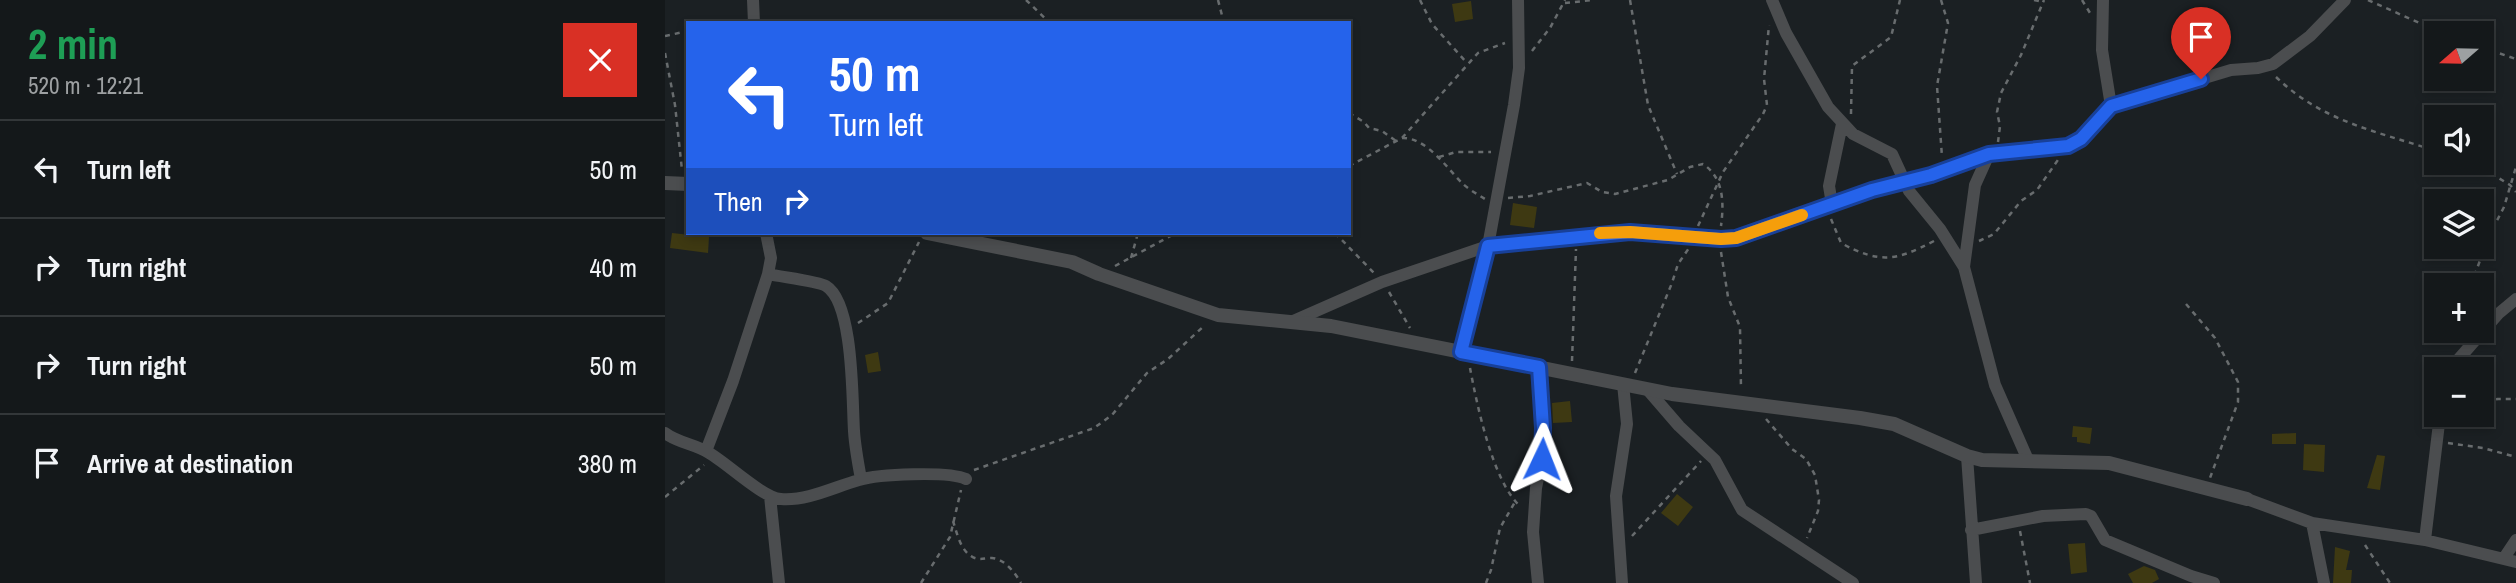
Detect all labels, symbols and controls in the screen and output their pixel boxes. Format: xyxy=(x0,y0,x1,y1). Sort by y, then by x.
pin xyxy=(2171,7,2231,79)
text: 2 min xyxy=(28,16,118,72)
icon: arrive xyxy=(2182,18,2220,56)
north arrow xyxy=(2424,21,2494,91)
map controls xyxy=(2424,21,2494,427)
button: close xyxy=(563,23,637,97)
text: 50 m xyxy=(829,40,921,106)
icon: left xyxy=(714,49,805,140)
text: 520 m · 12:21 xyxy=(28,70,143,101)
text: Turn left xyxy=(829,103,923,146)
button: sound xyxy=(2424,105,2494,175)
icon: left xyxy=(28,150,66,188)
text: Turn left xyxy=(87,152,171,187)
text: 50 m xyxy=(590,152,637,187)
icon: right xyxy=(777,182,815,220)
text: Then xyxy=(714,184,763,219)
button: layers xyxy=(2424,189,2494,259)
icon: right xyxy=(28,248,66,286)
text: Turn right xyxy=(87,250,186,285)
text: 40 m xyxy=(590,250,637,285)
button: + xyxy=(2424,273,2494,343)
icon: right xyxy=(28,346,66,384)
text: Turn right xyxy=(87,348,186,383)
text: 50 m xyxy=(590,348,637,383)
button: − xyxy=(2424,357,2494,427)
position arrow xyxy=(1505,422,1579,496)
icon: arrive xyxy=(28,444,66,482)
text: Arrive at destination xyxy=(87,446,293,481)
text: 380 m xyxy=(578,446,637,481)

